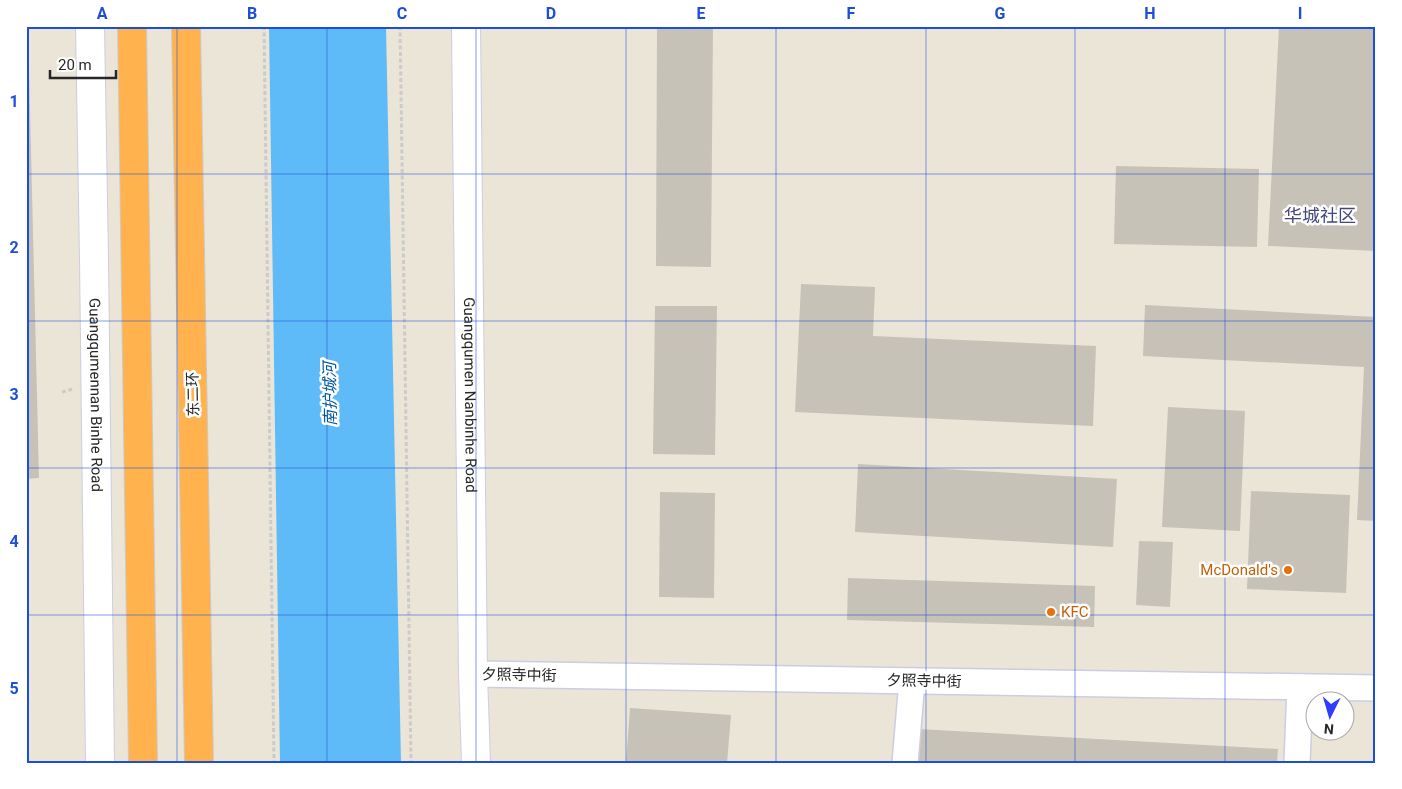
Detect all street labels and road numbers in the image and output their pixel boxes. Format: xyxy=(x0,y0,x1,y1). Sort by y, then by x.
street label: Guangqumen Nanbinhe Road xyxy=(460,297,480,493)
street label: Guangqumennan Binhe Road xyxy=(85,298,106,492)
street label: 东二环 xyxy=(184,371,202,417)
street label: 夕照寺中街 xyxy=(481,665,557,685)
street label: 夕照寺中街 xyxy=(886,671,962,691)

